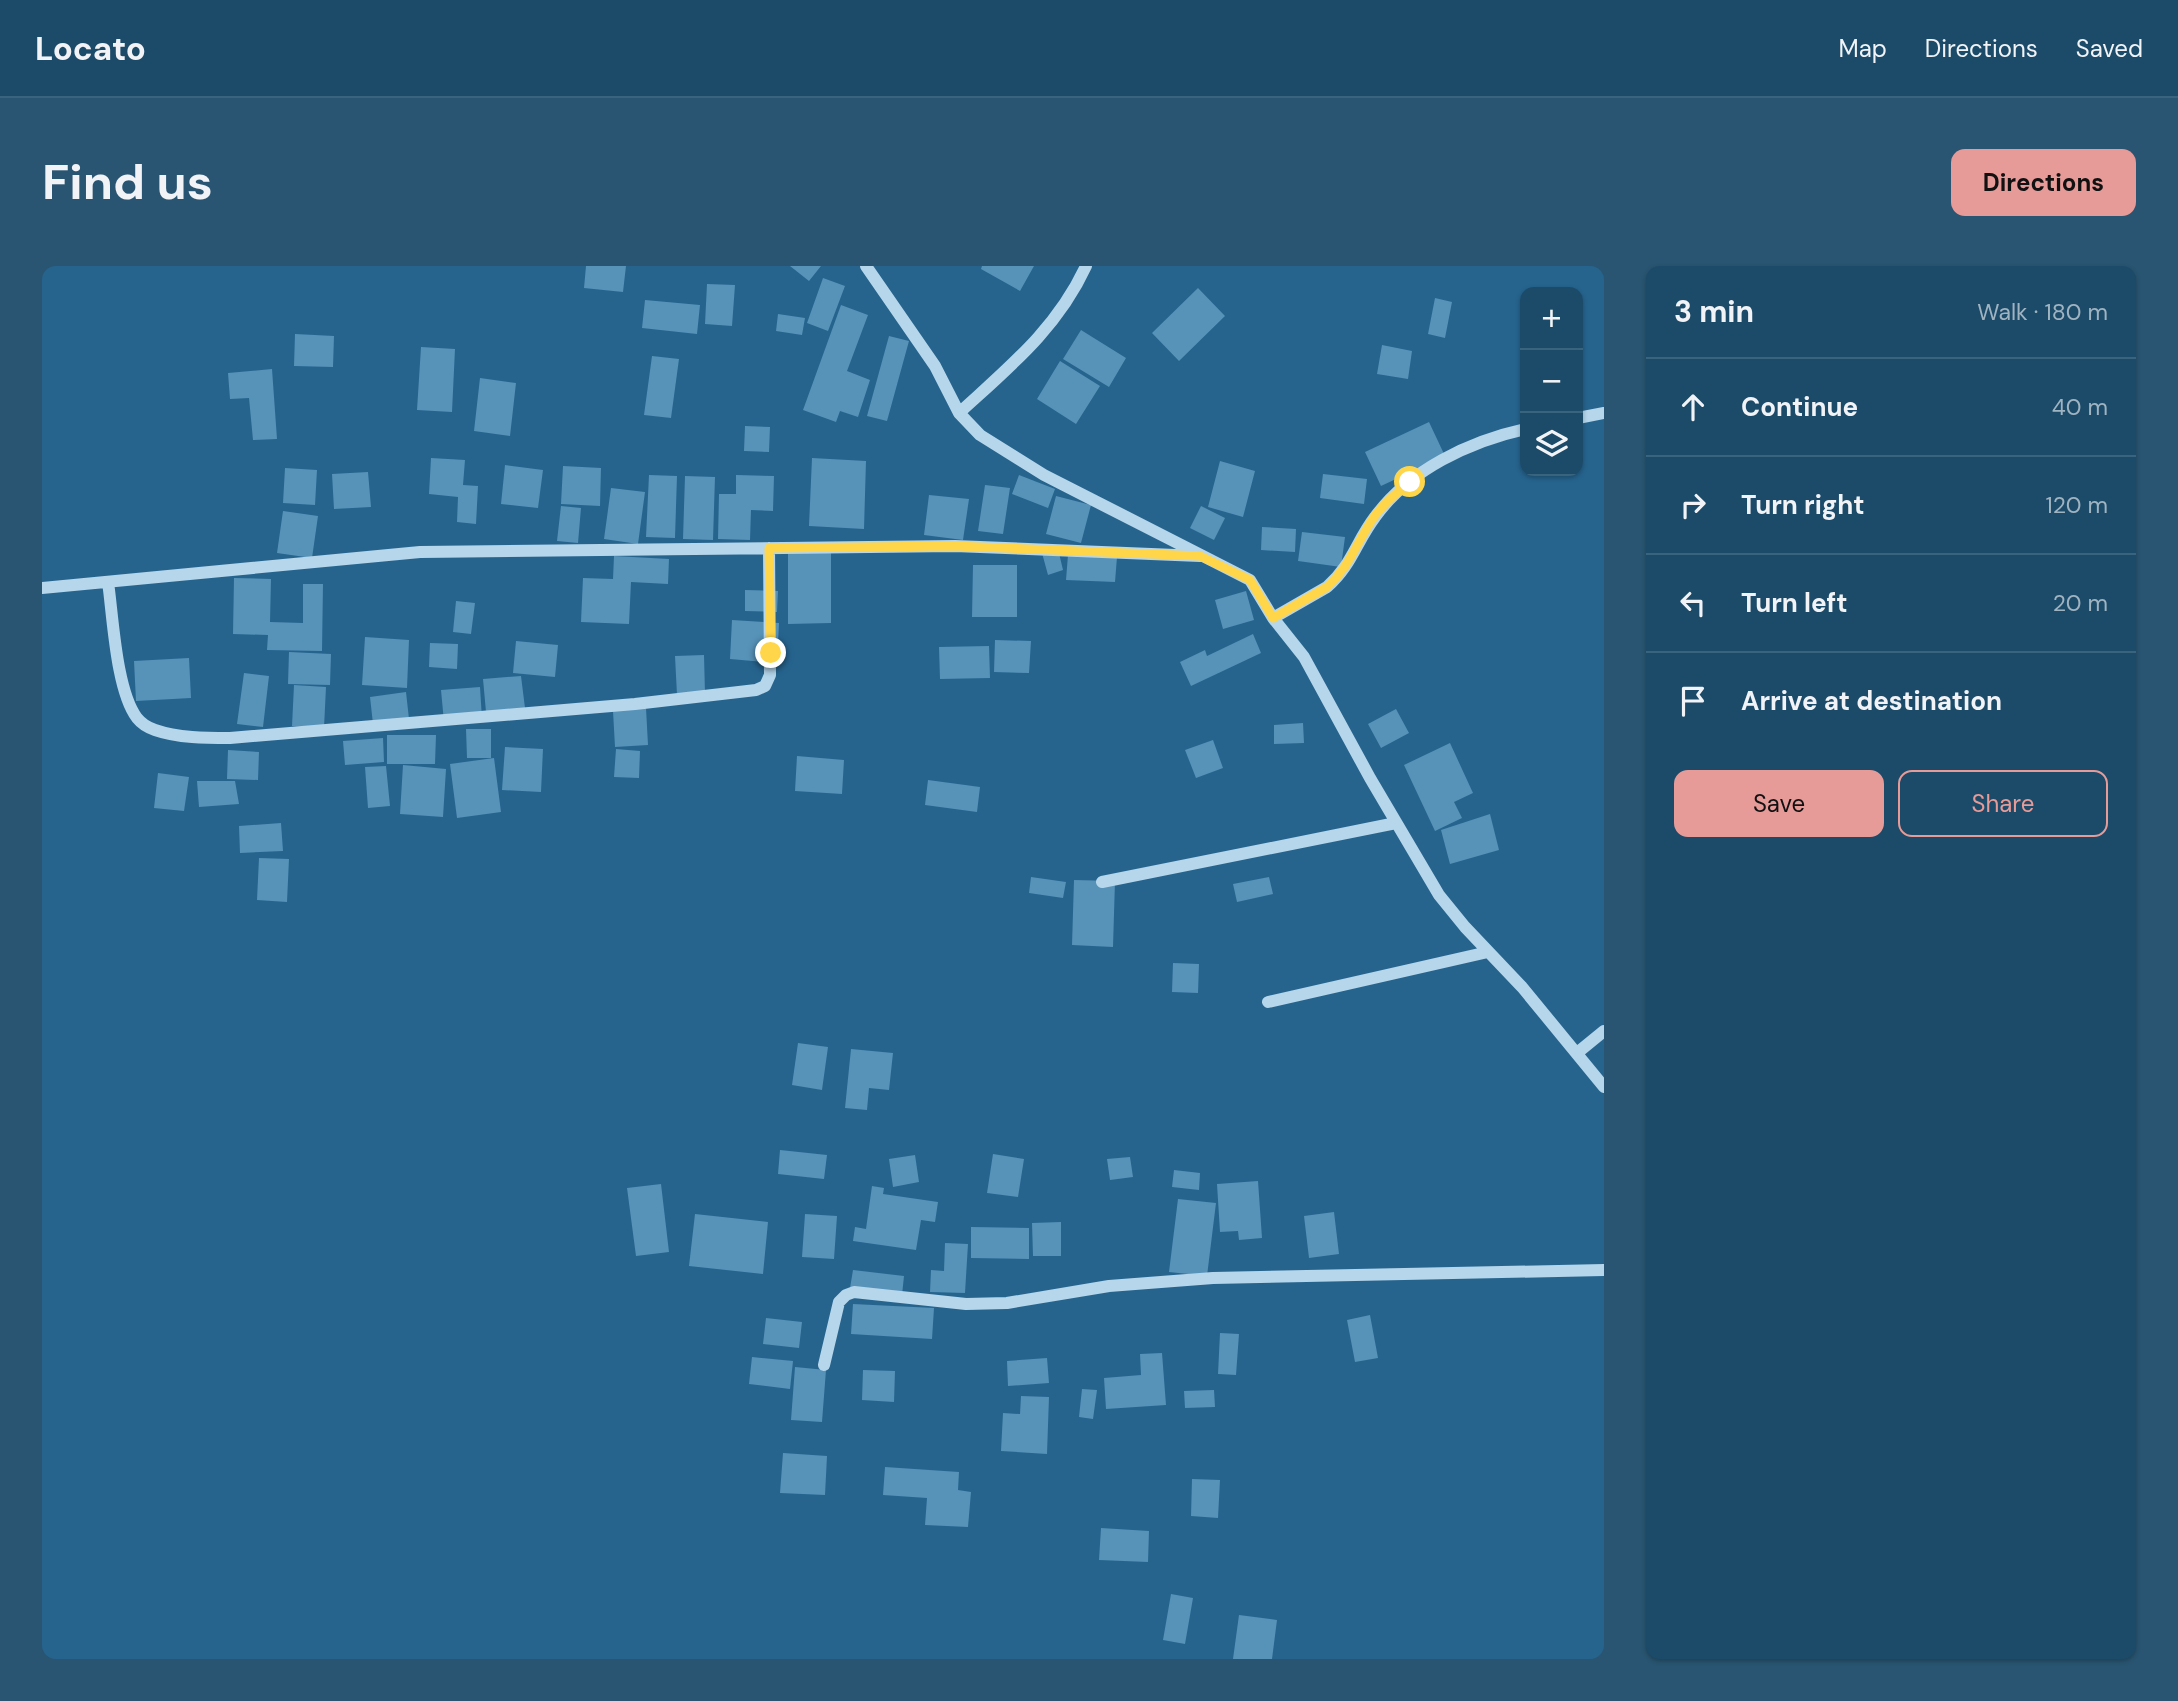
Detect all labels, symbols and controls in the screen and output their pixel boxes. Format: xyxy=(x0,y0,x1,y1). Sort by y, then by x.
text: Locato xyxy=(35,27,146,70)
text: Map xyxy=(1839,33,1887,64)
text: Directions xyxy=(1925,33,2038,64)
text: Saved xyxy=(2076,33,2143,64)
button: Directions xyxy=(1951,149,2136,216)
text: Find us xyxy=(42,150,213,214)
map controls xyxy=(1520,287,1583,476)
button: + xyxy=(1520,287,1583,350)
text: 3 min xyxy=(1674,292,1754,331)
text: Walk · 180 m xyxy=(1977,297,2108,327)
button: − xyxy=(1520,350,1583,413)
icon: ahead xyxy=(1674,388,1712,426)
text: Continue xyxy=(1741,390,1858,424)
text: 40 m xyxy=(2052,392,2108,422)
button: layers xyxy=(1520,413,1583,476)
route start xyxy=(1394,466,1425,497)
icon: right xyxy=(1674,486,1712,524)
text: Turn right xyxy=(1741,488,1865,522)
text: 120 m xyxy=(2045,490,2108,520)
icon: left xyxy=(1674,584,1712,622)
text: Turn left xyxy=(1741,586,1848,620)
text: 20 m xyxy=(2053,588,2108,618)
route end xyxy=(755,637,786,668)
icon: arrive xyxy=(1674,682,1712,720)
text: Arrive at destination xyxy=(1741,684,2002,718)
button: Save xyxy=(1674,770,1884,837)
button: Share xyxy=(1898,770,2108,837)

